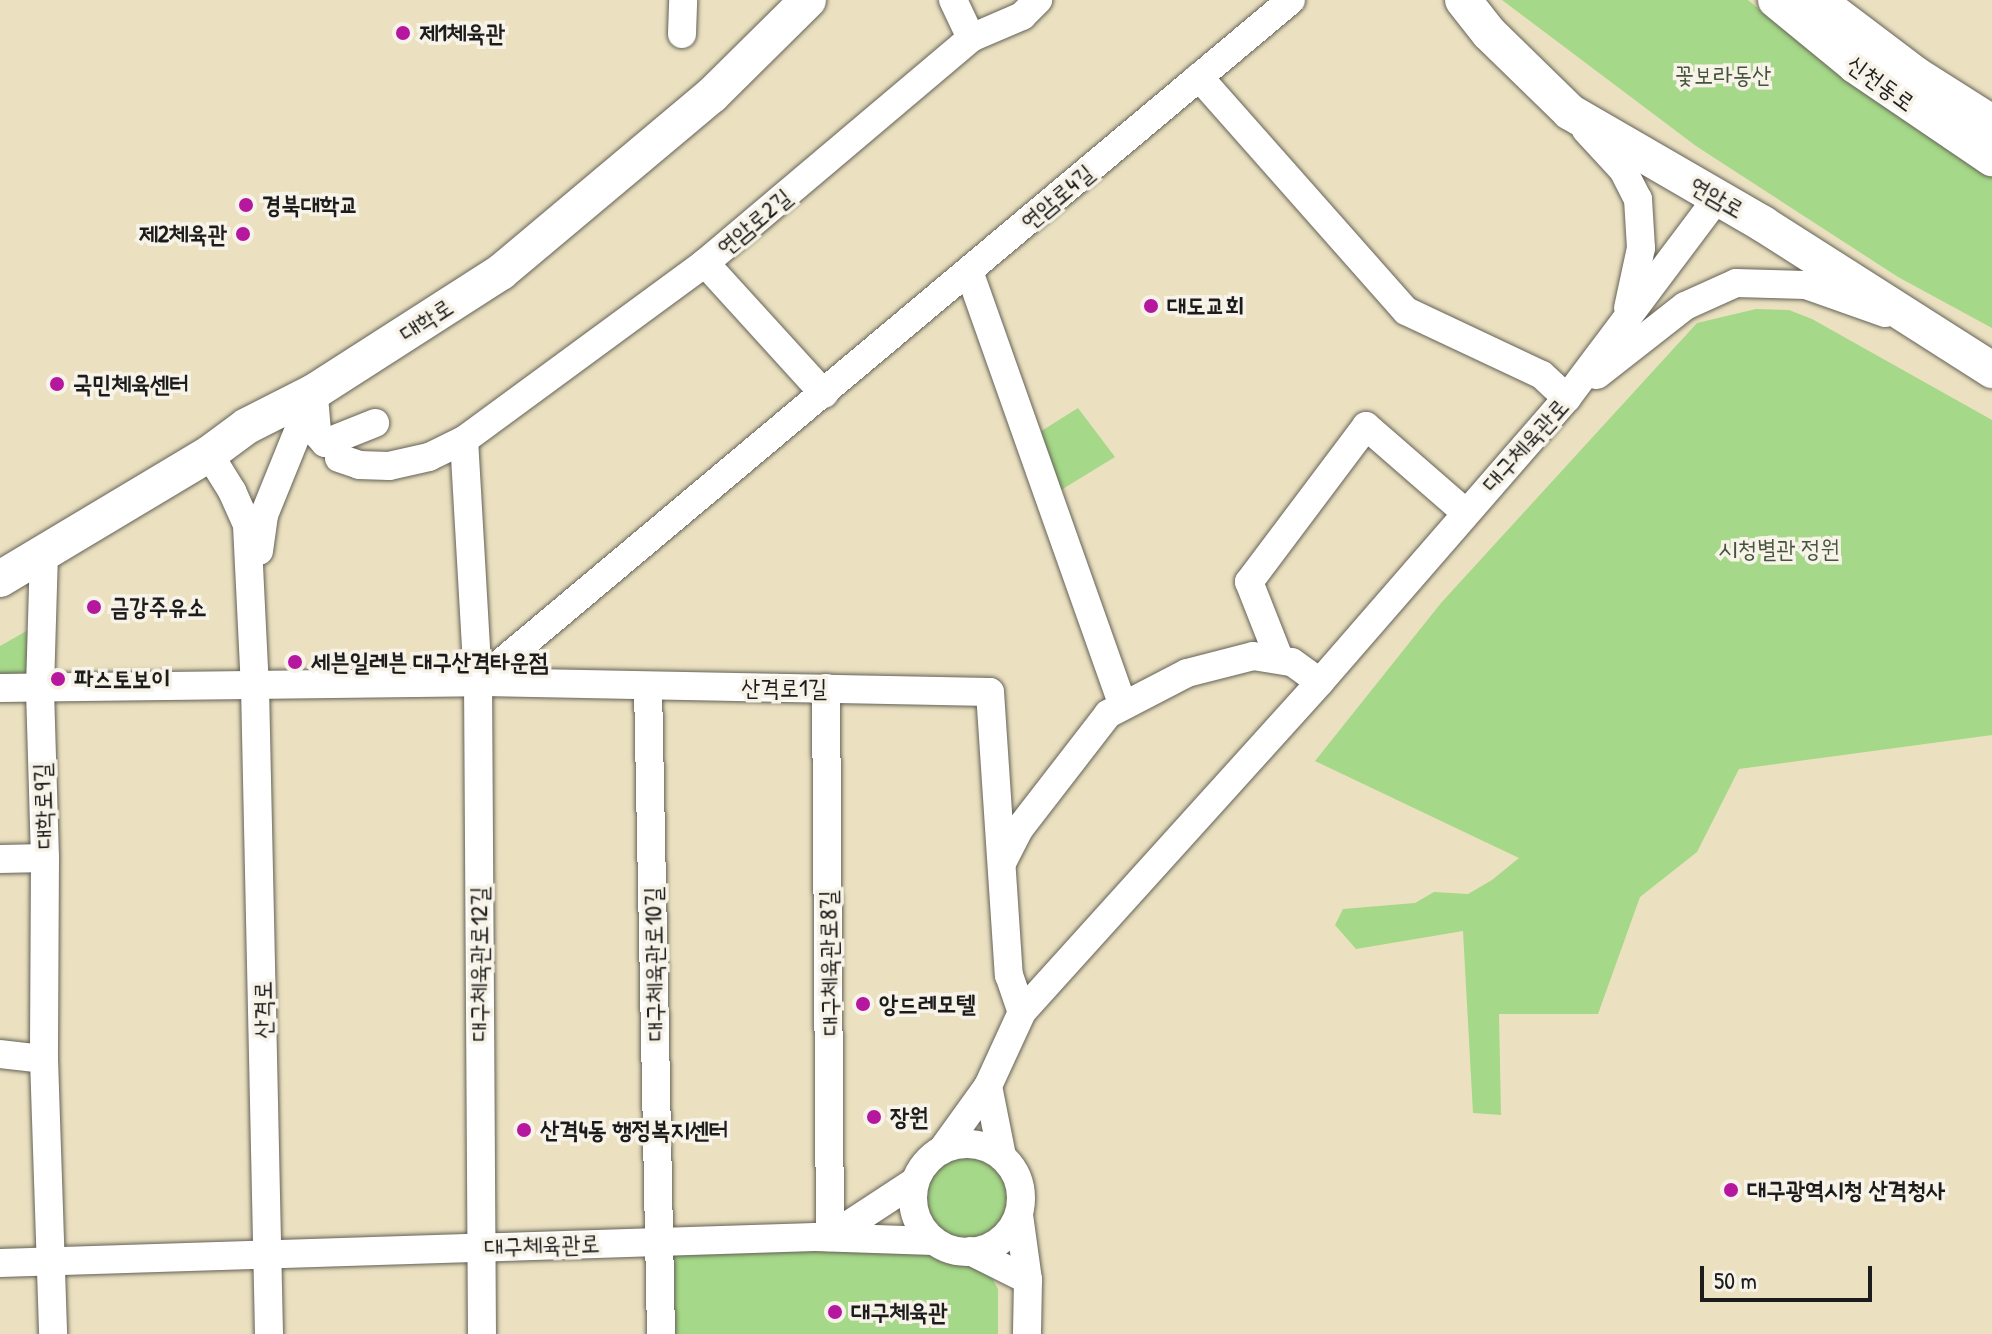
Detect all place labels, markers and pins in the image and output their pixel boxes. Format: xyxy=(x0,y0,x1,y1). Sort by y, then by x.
place label: 제1체육관 xyxy=(419,19,505,47)
marker: 제1체육관 xyxy=(394,24,412,42)
place label: 경북대학교 xyxy=(262,191,359,219)
marker: 경북대학교 xyxy=(237,196,255,214)
place label: 제2체육관 xyxy=(139,220,227,248)
marker: 제2체육관 xyxy=(234,225,252,243)
place label: 대도교회 xyxy=(1167,292,1244,320)
marker: 대도교회 xyxy=(1142,297,1160,315)
place label: 국민체육센터 xyxy=(73,370,189,398)
marker: 국민체육센터 xyxy=(48,375,66,393)
place label: 금강주유소 xyxy=(110,593,207,621)
marker: 금강주유소 xyxy=(85,598,103,616)
place label: 세븐일레븐 대구산격타운점 xyxy=(311,648,548,676)
marker: 세븐일레븐 대구산격타운점 xyxy=(286,653,304,671)
place label: 파스토보이 xyxy=(74,665,171,693)
marker: 파스토보이 xyxy=(49,670,67,688)
place label: 앙드레모텔 xyxy=(879,990,976,1018)
marker: 앙드레모텔 xyxy=(854,995,872,1013)
place label: 장원 xyxy=(890,1103,929,1131)
marker: 장원 xyxy=(865,1108,883,1126)
place label: 산격4동 행정복지센터 xyxy=(540,1116,728,1144)
marker: 산격4동 행정복지센터 xyxy=(515,1121,533,1139)
place label: 대구광역시청 산격청사 xyxy=(1747,1176,1946,1204)
marker: 대구광역시청 산격청사 xyxy=(1722,1181,1740,1199)
place label: 대구체육관 xyxy=(851,1298,948,1326)
marker: 대구체육관 xyxy=(826,1303,844,1321)

